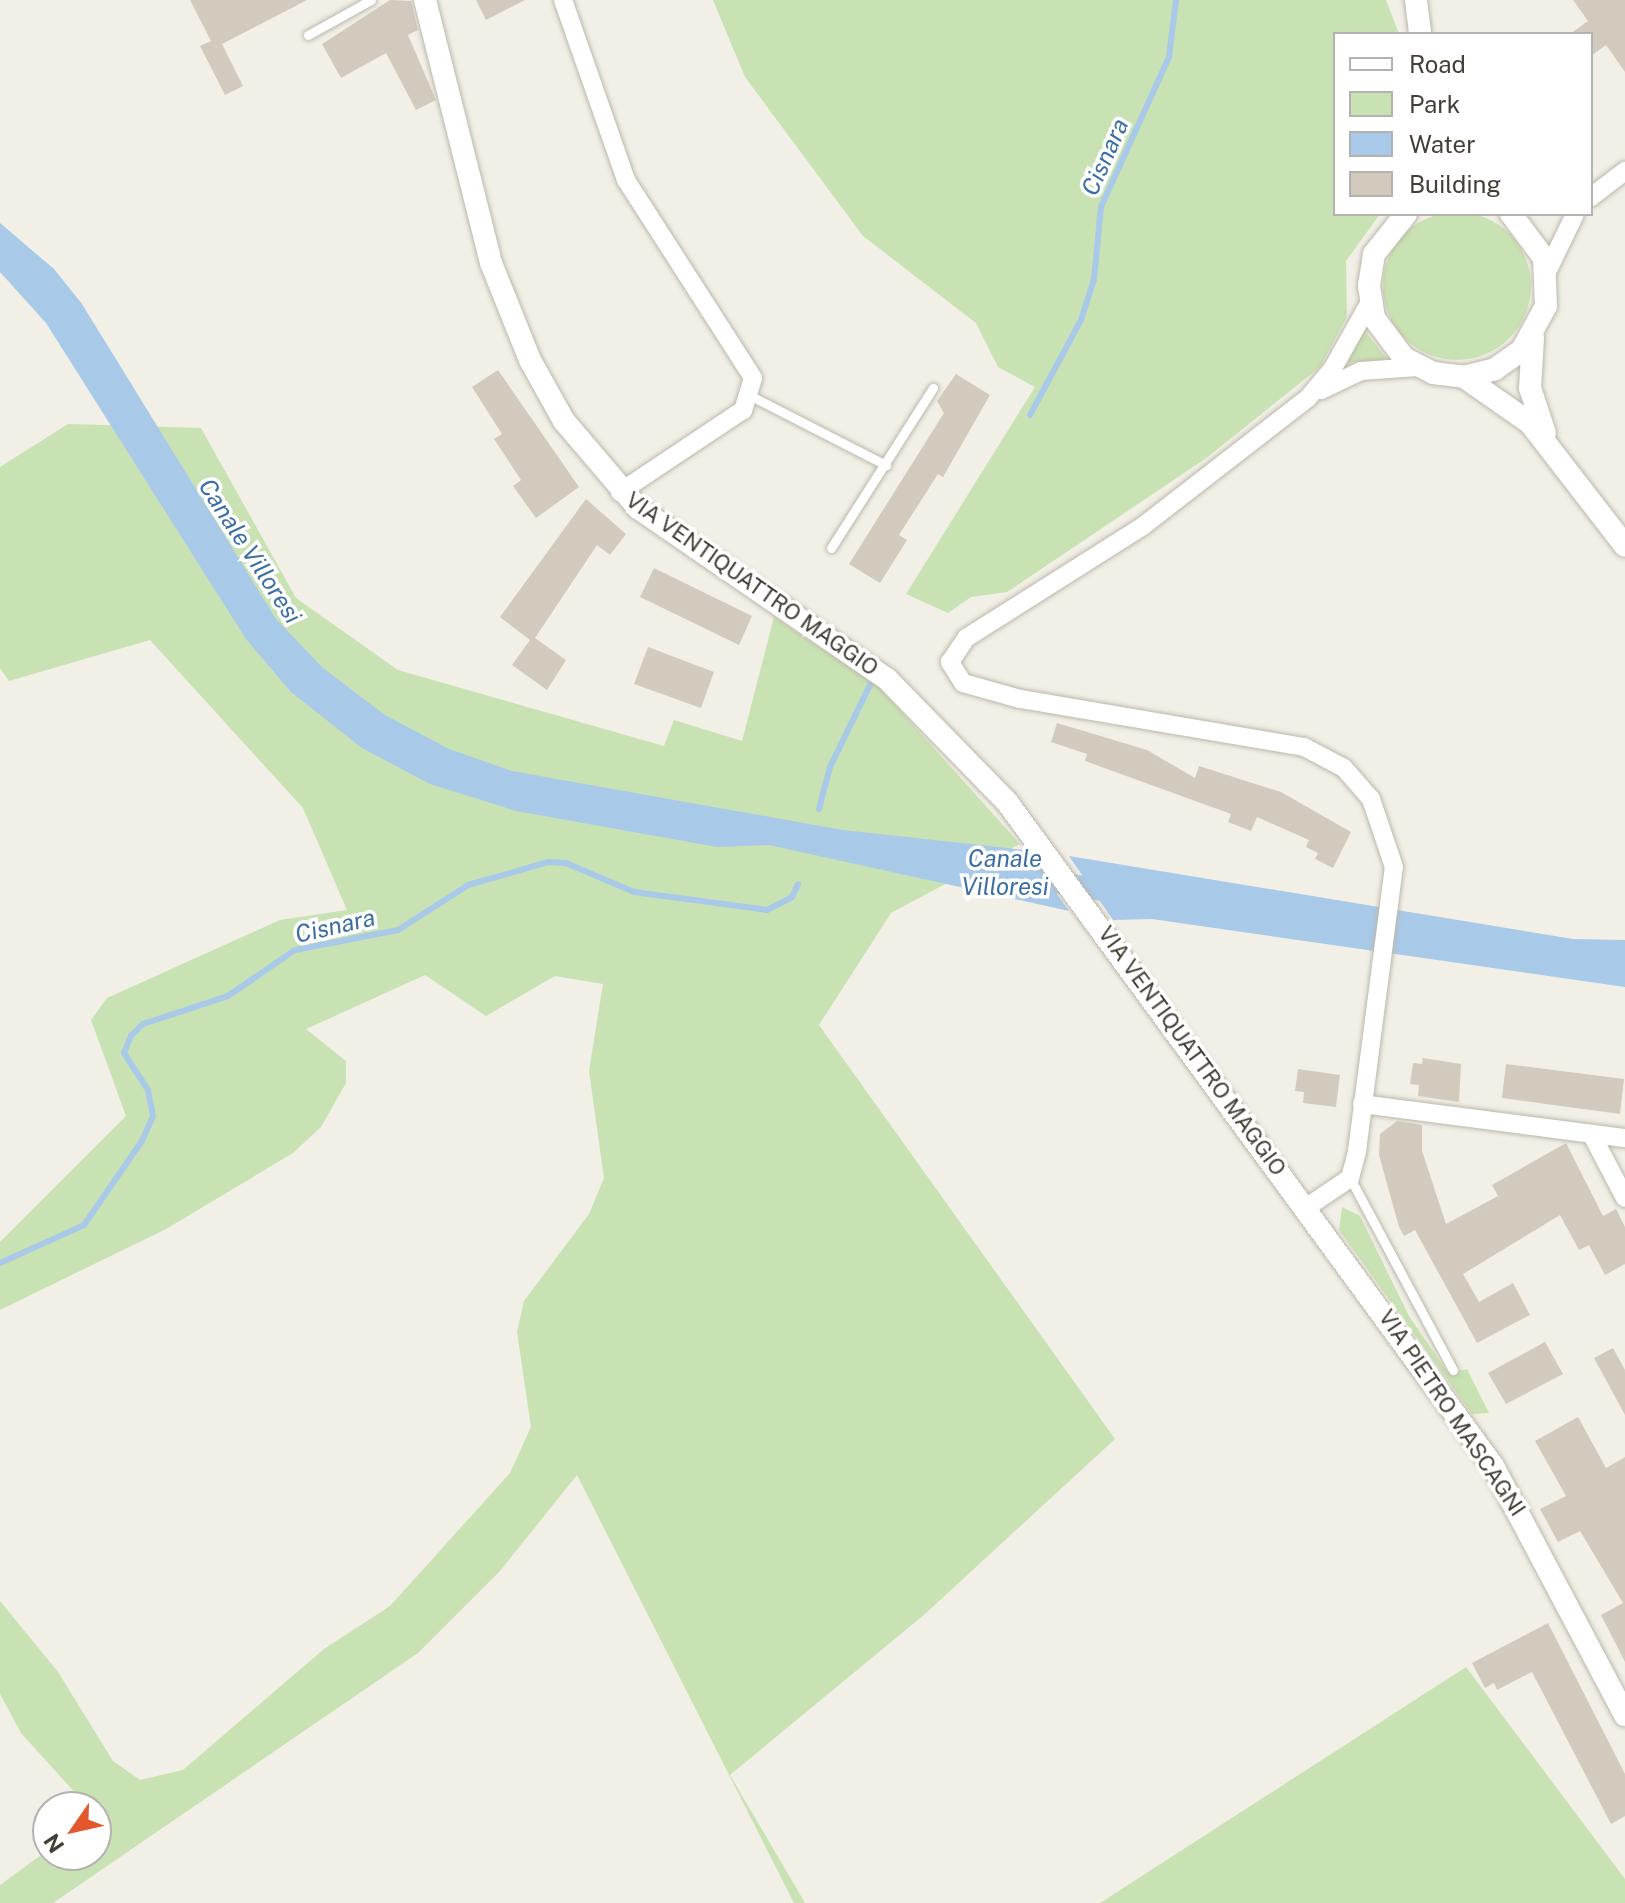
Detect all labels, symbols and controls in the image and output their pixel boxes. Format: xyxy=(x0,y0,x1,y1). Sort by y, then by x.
legend xyxy=(1333,32,1593,216)
text: Road xyxy=(1409,50,1466,78)
text: Park xyxy=(1409,90,1460,118)
water label: Cisnara xyxy=(1075,114,1135,200)
text: Water xyxy=(1409,130,1476,158)
text: Building xyxy=(1409,170,1501,198)
water label: Canale Villoresi xyxy=(192,473,308,629)
street label: VIA VENTIQUATTRO MAGGIO xyxy=(620,486,884,682)
water label: Canale Villoresi xyxy=(961,845,1049,901)
water label: Cisnara xyxy=(292,903,378,949)
street label: VIA VENTIQUATTRO MAGGIO xyxy=(1092,921,1292,1181)
street label: VIA PIETRO MASCAGNI xyxy=(1373,1305,1531,1521)
north arrow xyxy=(32,1791,112,1871)
text: N xyxy=(38,1829,69,1858)

